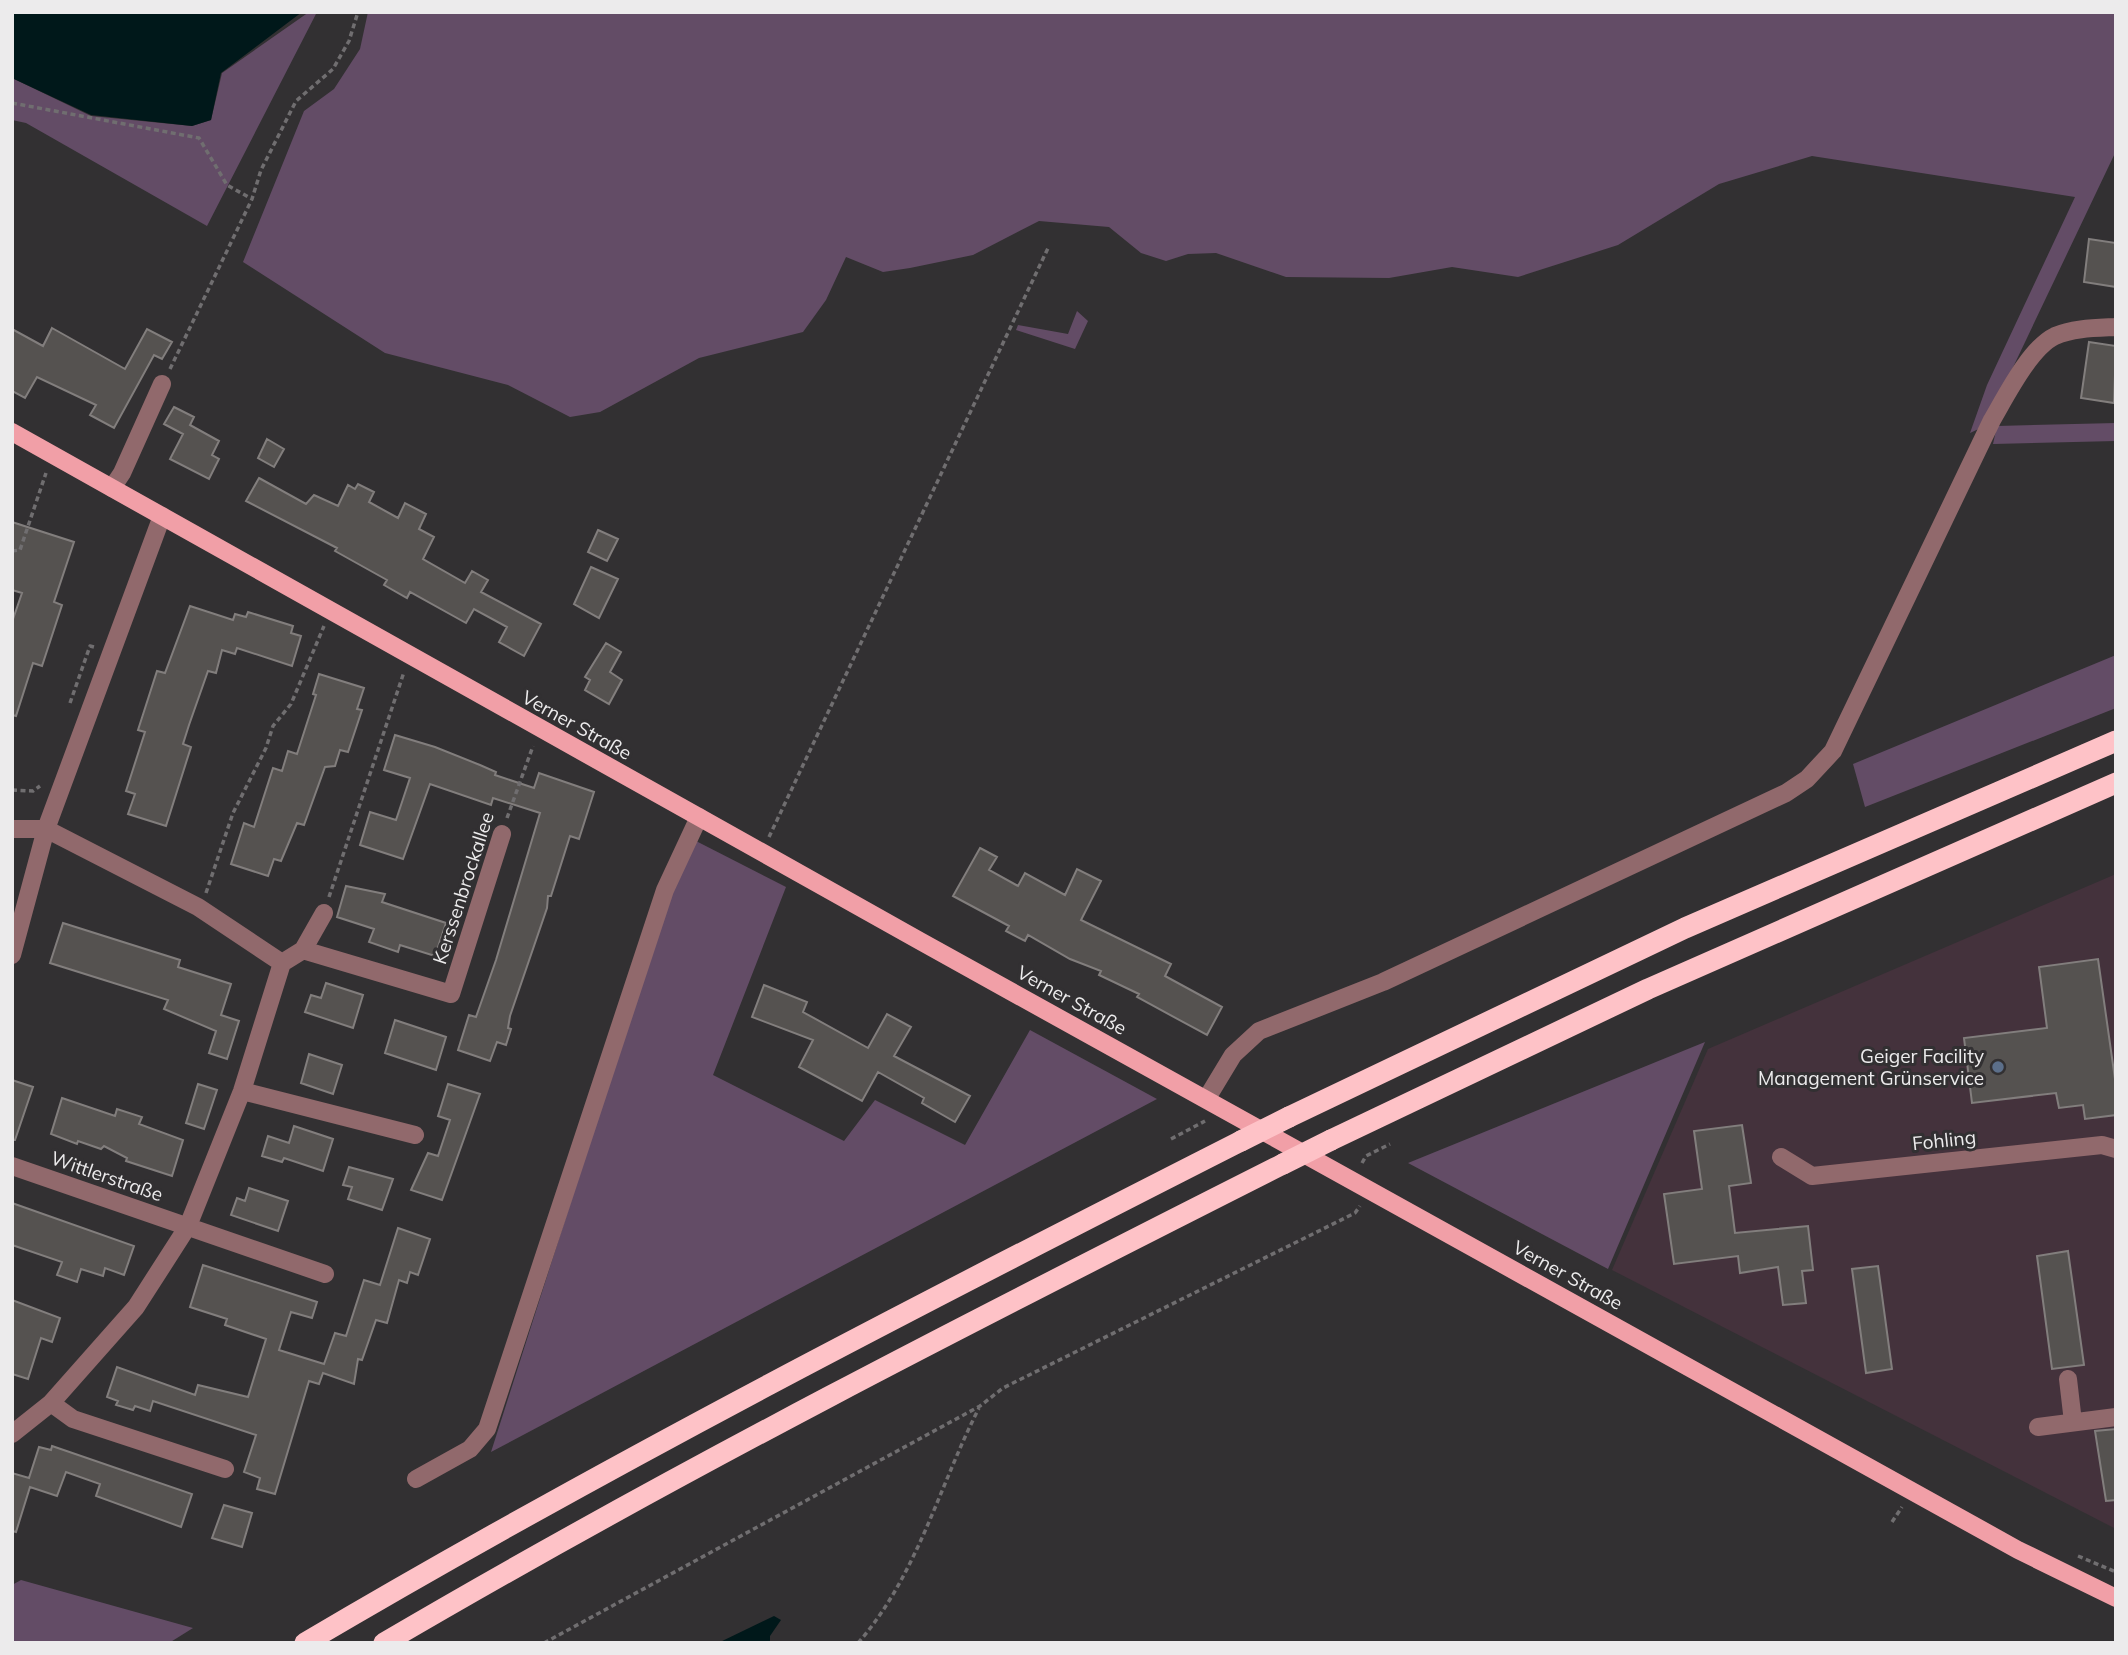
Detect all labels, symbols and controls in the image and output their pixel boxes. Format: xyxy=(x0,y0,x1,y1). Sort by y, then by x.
street label: Verner Straße xyxy=(518,685,636,765)
street label: Kerssenbrockallee xyxy=(427,809,499,967)
street label: Verner Straße xyxy=(1013,960,1131,1040)
place label: Geiger Facility Management Grünservice xyxy=(1758,1044,1984,1090)
marker: Geiger Facility Management Grünservice xyxy=(1990,1059,2006,1075)
street label: Fohling xyxy=(1911,1125,1977,1155)
street label: Wittlerstraße xyxy=(48,1146,166,1206)
street label: Verner Straße xyxy=(1509,1235,1627,1315)

